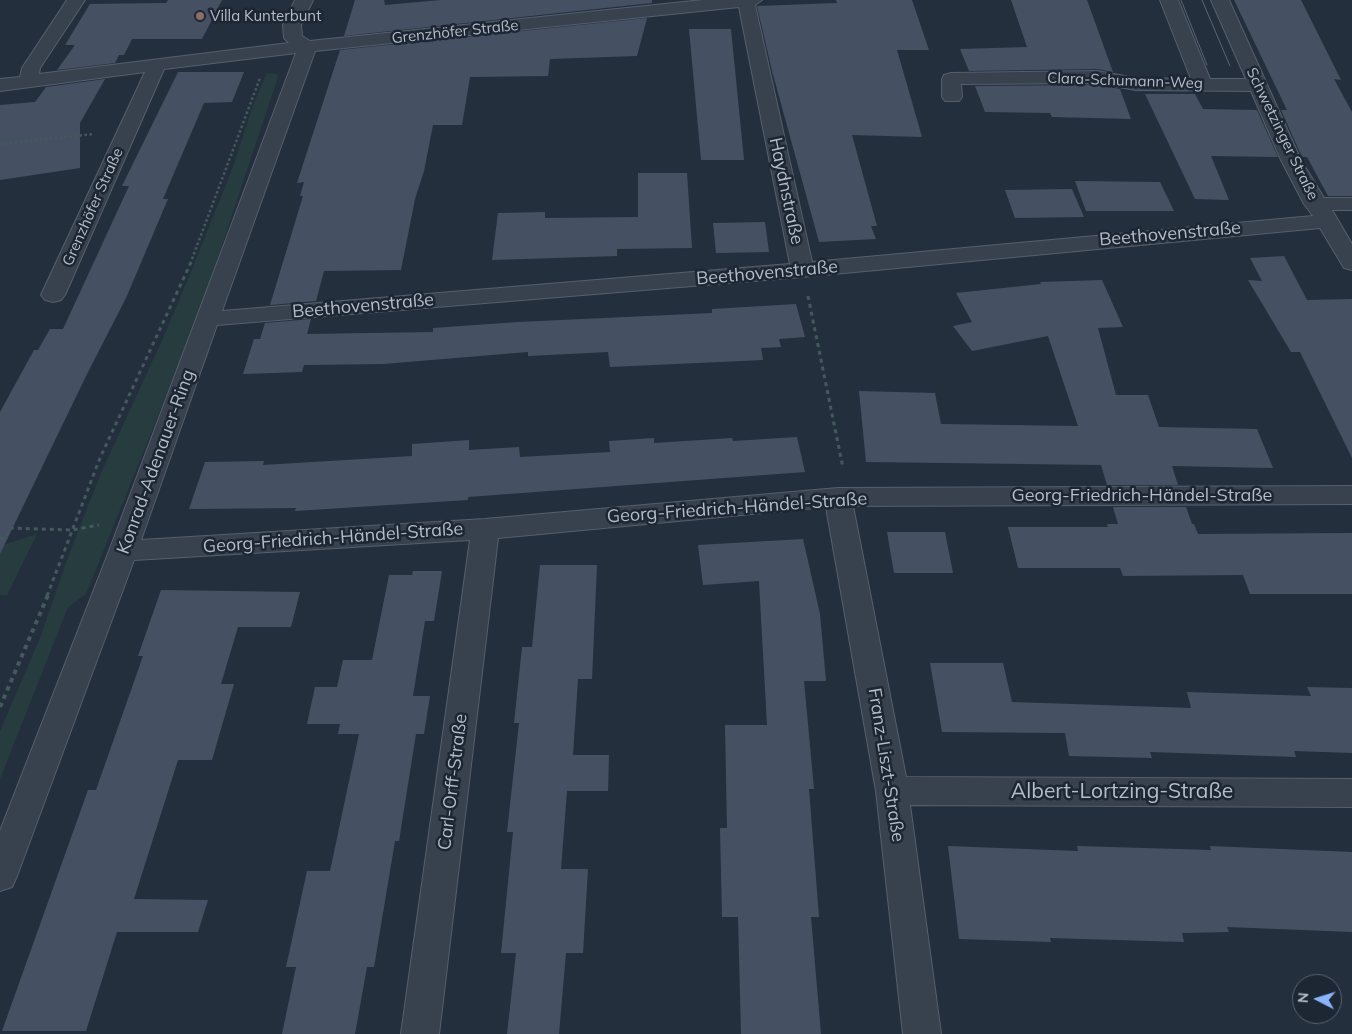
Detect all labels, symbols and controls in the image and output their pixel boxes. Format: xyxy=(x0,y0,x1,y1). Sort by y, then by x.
place label: Villa Kunterbunt xyxy=(210,7,321,25)
marker: Villa Kunterbunt xyxy=(194,10,206,22)
street label: Grenzhöfer Straße xyxy=(391,16,519,48)
street label: Schwetzinger Straße xyxy=(1242,65,1322,203)
street label: Clara-Schumann-Weg xyxy=(1047,69,1203,93)
street label: Haydnstraße xyxy=(764,136,808,246)
street label: Grenzhöfer Straße xyxy=(59,145,127,269)
street label: Beethovenstraße xyxy=(1098,217,1242,251)
street label: Beethovenstraße xyxy=(695,256,839,290)
street label: Beethovenstraße xyxy=(291,289,435,323)
street label: Konrad-Adenauer-Ring xyxy=(113,367,199,557)
street label: Georg-Friedrich-Händel-Straße xyxy=(1012,485,1272,507)
street label: Georg-Friedrich-Händel-Straße xyxy=(606,488,868,528)
street label: Georg-Friedrich-Händel-Straße xyxy=(202,518,464,558)
street label: Franz-Liszt-Straße xyxy=(863,686,909,844)
street label: Carl-Orff-Straße xyxy=(434,713,472,851)
street label: Albert-Lortzing-Straße xyxy=(1011,779,1233,805)
north arrow xyxy=(1292,974,1342,1024)
text: N xyxy=(1294,992,1312,1004)

